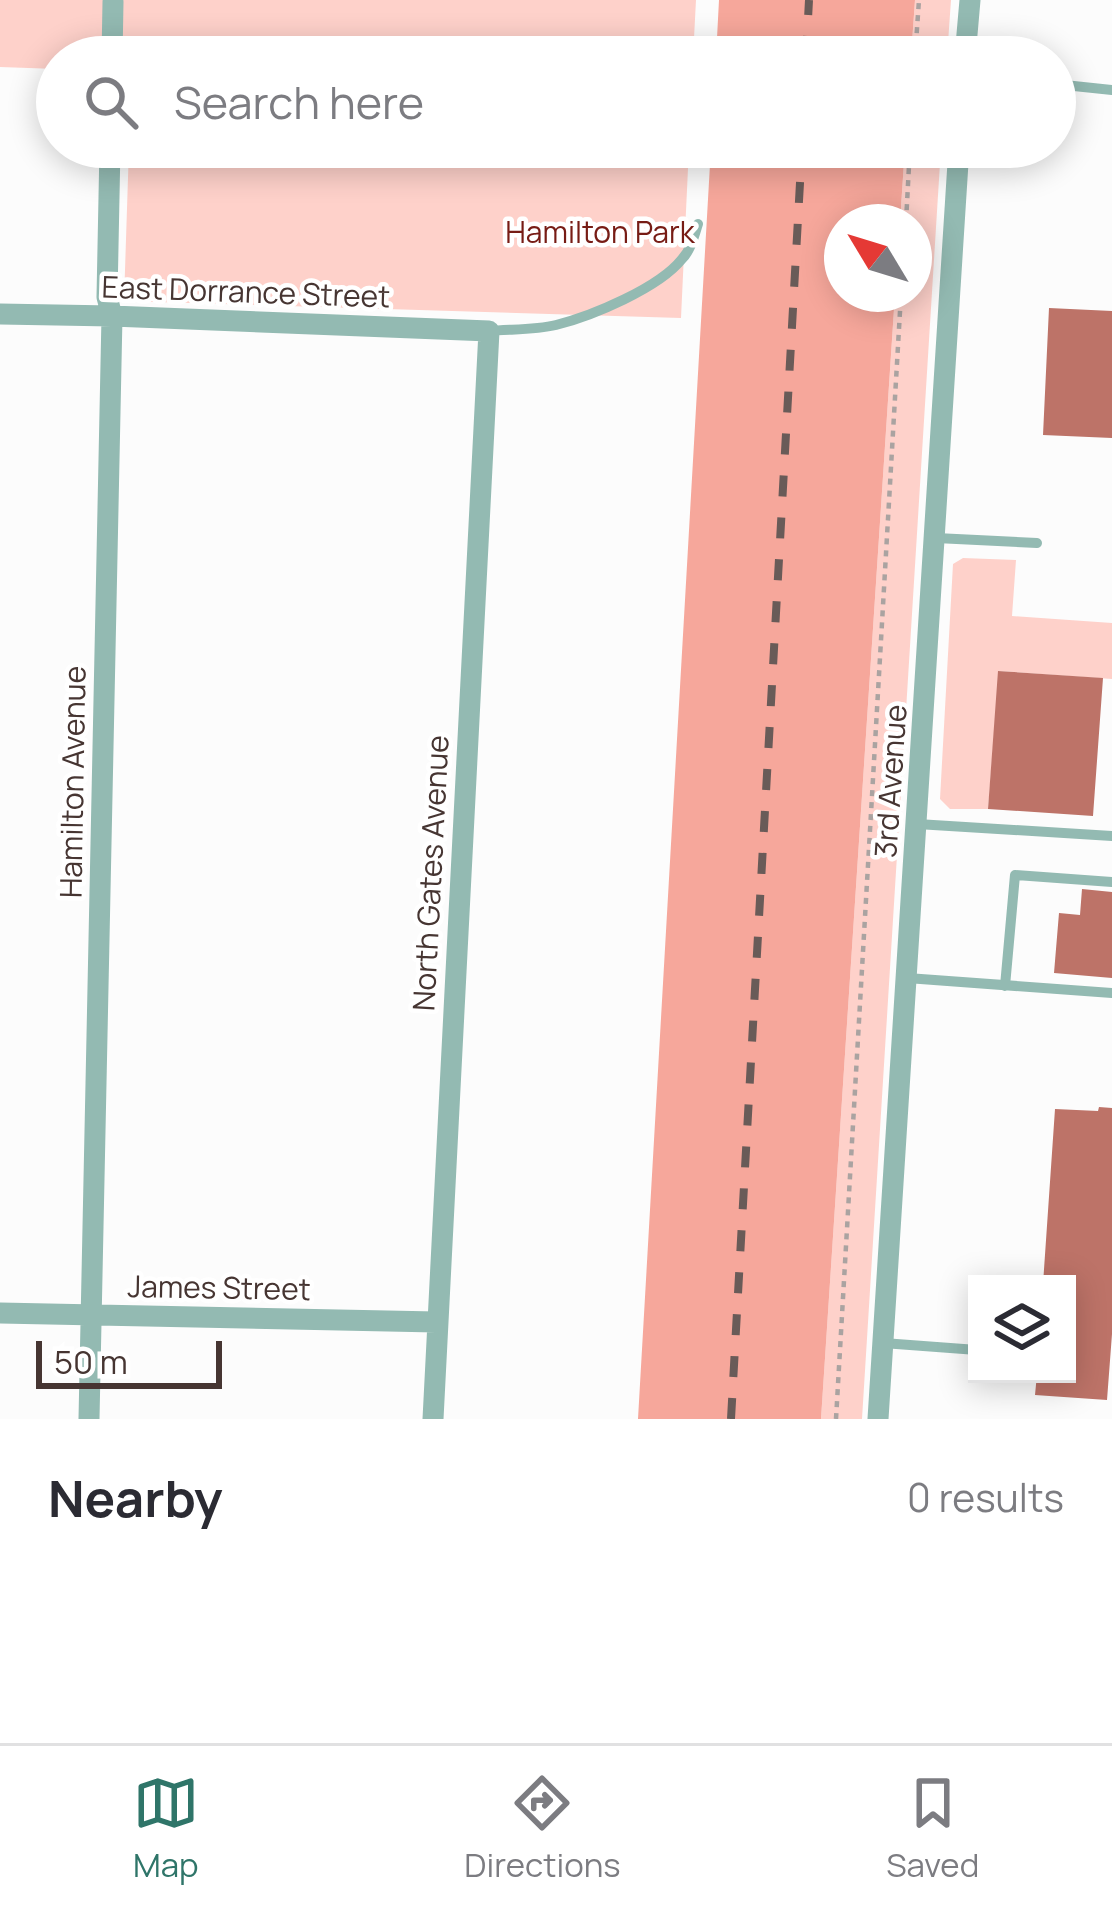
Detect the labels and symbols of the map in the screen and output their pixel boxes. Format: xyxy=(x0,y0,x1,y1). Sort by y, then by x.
north arrow xyxy=(824,204,932,312)
park label: Hamilton Park xyxy=(505,211,696,252)
street label: East Dorrance Street xyxy=(101,265,391,317)
street label: Hamilton Avenue xyxy=(49,665,95,899)
street label: 3rd Avenue xyxy=(864,703,916,859)
street label: North Gates Avenue xyxy=(402,734,458,1012)
street label: James Street xyxy=(127,1265,311,1309)
scale bar xyxy=(36,1335,222,1388)

